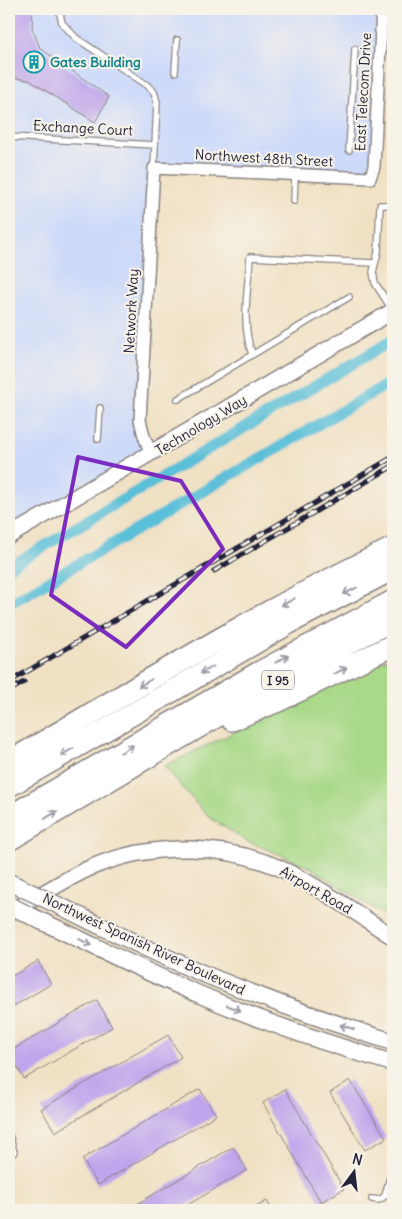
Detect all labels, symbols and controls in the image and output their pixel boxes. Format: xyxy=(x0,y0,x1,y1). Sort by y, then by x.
street label: East Telecom Drive xyxy=(351,32,375,152)
building icon: Gates Building xyxy=(22,50,46,74)
place label: Gates Building xyxy=(50,53,141,71)
street label: Exchange Court xyxy=(32,116,134,140)
street label: Northwest 48th Street xyxy=(194,145,334,171)
street label: Network Way xyxy=(120,268,142,354)
street label: Technology Way xyxy=(152,391,250,459)
one-way arrow xyxy=(343,587,358,596)
one-way arrow xyxy=(281,597,295,607)
one-way arrow xyxy=(275,653,289,663)
one-way arrow xyxy=(201,665,215,675)
one-way arrow xyxy=(332,665,347,675)
road number: I 95 xyxy=(262,670,294,690)
one-way arrow xyxy=(139,678,153,688)
one-way arrow xyxy=(119,743,133,753)
one-way arrow xyxy=(60,747,75,757)
one-way arrow xyxy=(43,809,57,819)
street label: Airport Road xyxy=(277,862,355,918)
street label: Northwest Spanish River Boulevard xyxy=(40,889,248,999)
one-way arrow xyxy=(77,938,92,947)
one-way arrow xyxy=(225,1004,241,1013)
one-way arrow xyxy=(339,1022,355,1032)
north arrow xyxy=(330,1146,380,1196)
text: N xyxy=(350,1149,364,1169)

